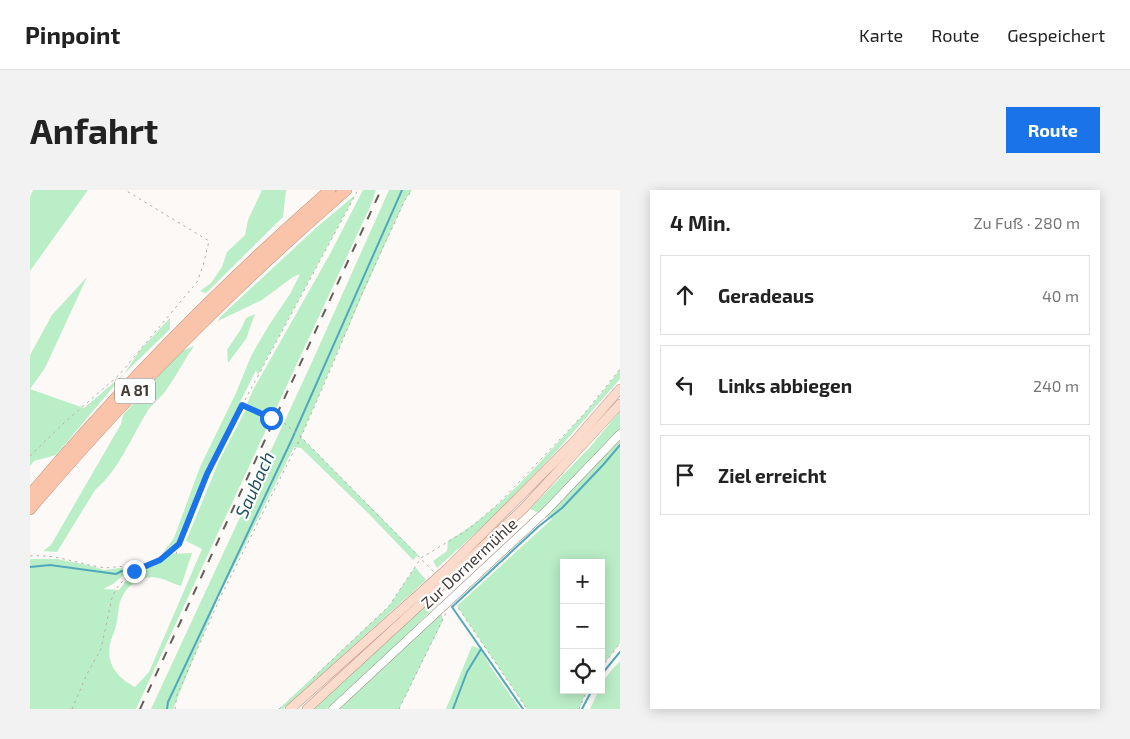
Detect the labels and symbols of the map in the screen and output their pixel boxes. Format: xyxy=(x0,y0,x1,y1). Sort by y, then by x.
road number: A 81 xyxy=(115,378,155,404)
route start xyxy=(260,407,283,430)
water label: Saubach xyxy=(230,448,278,521)
street label: Zur Dornermühle xyxy=(417,513,520,612)
route end xyxy=(123,560,146,583)

